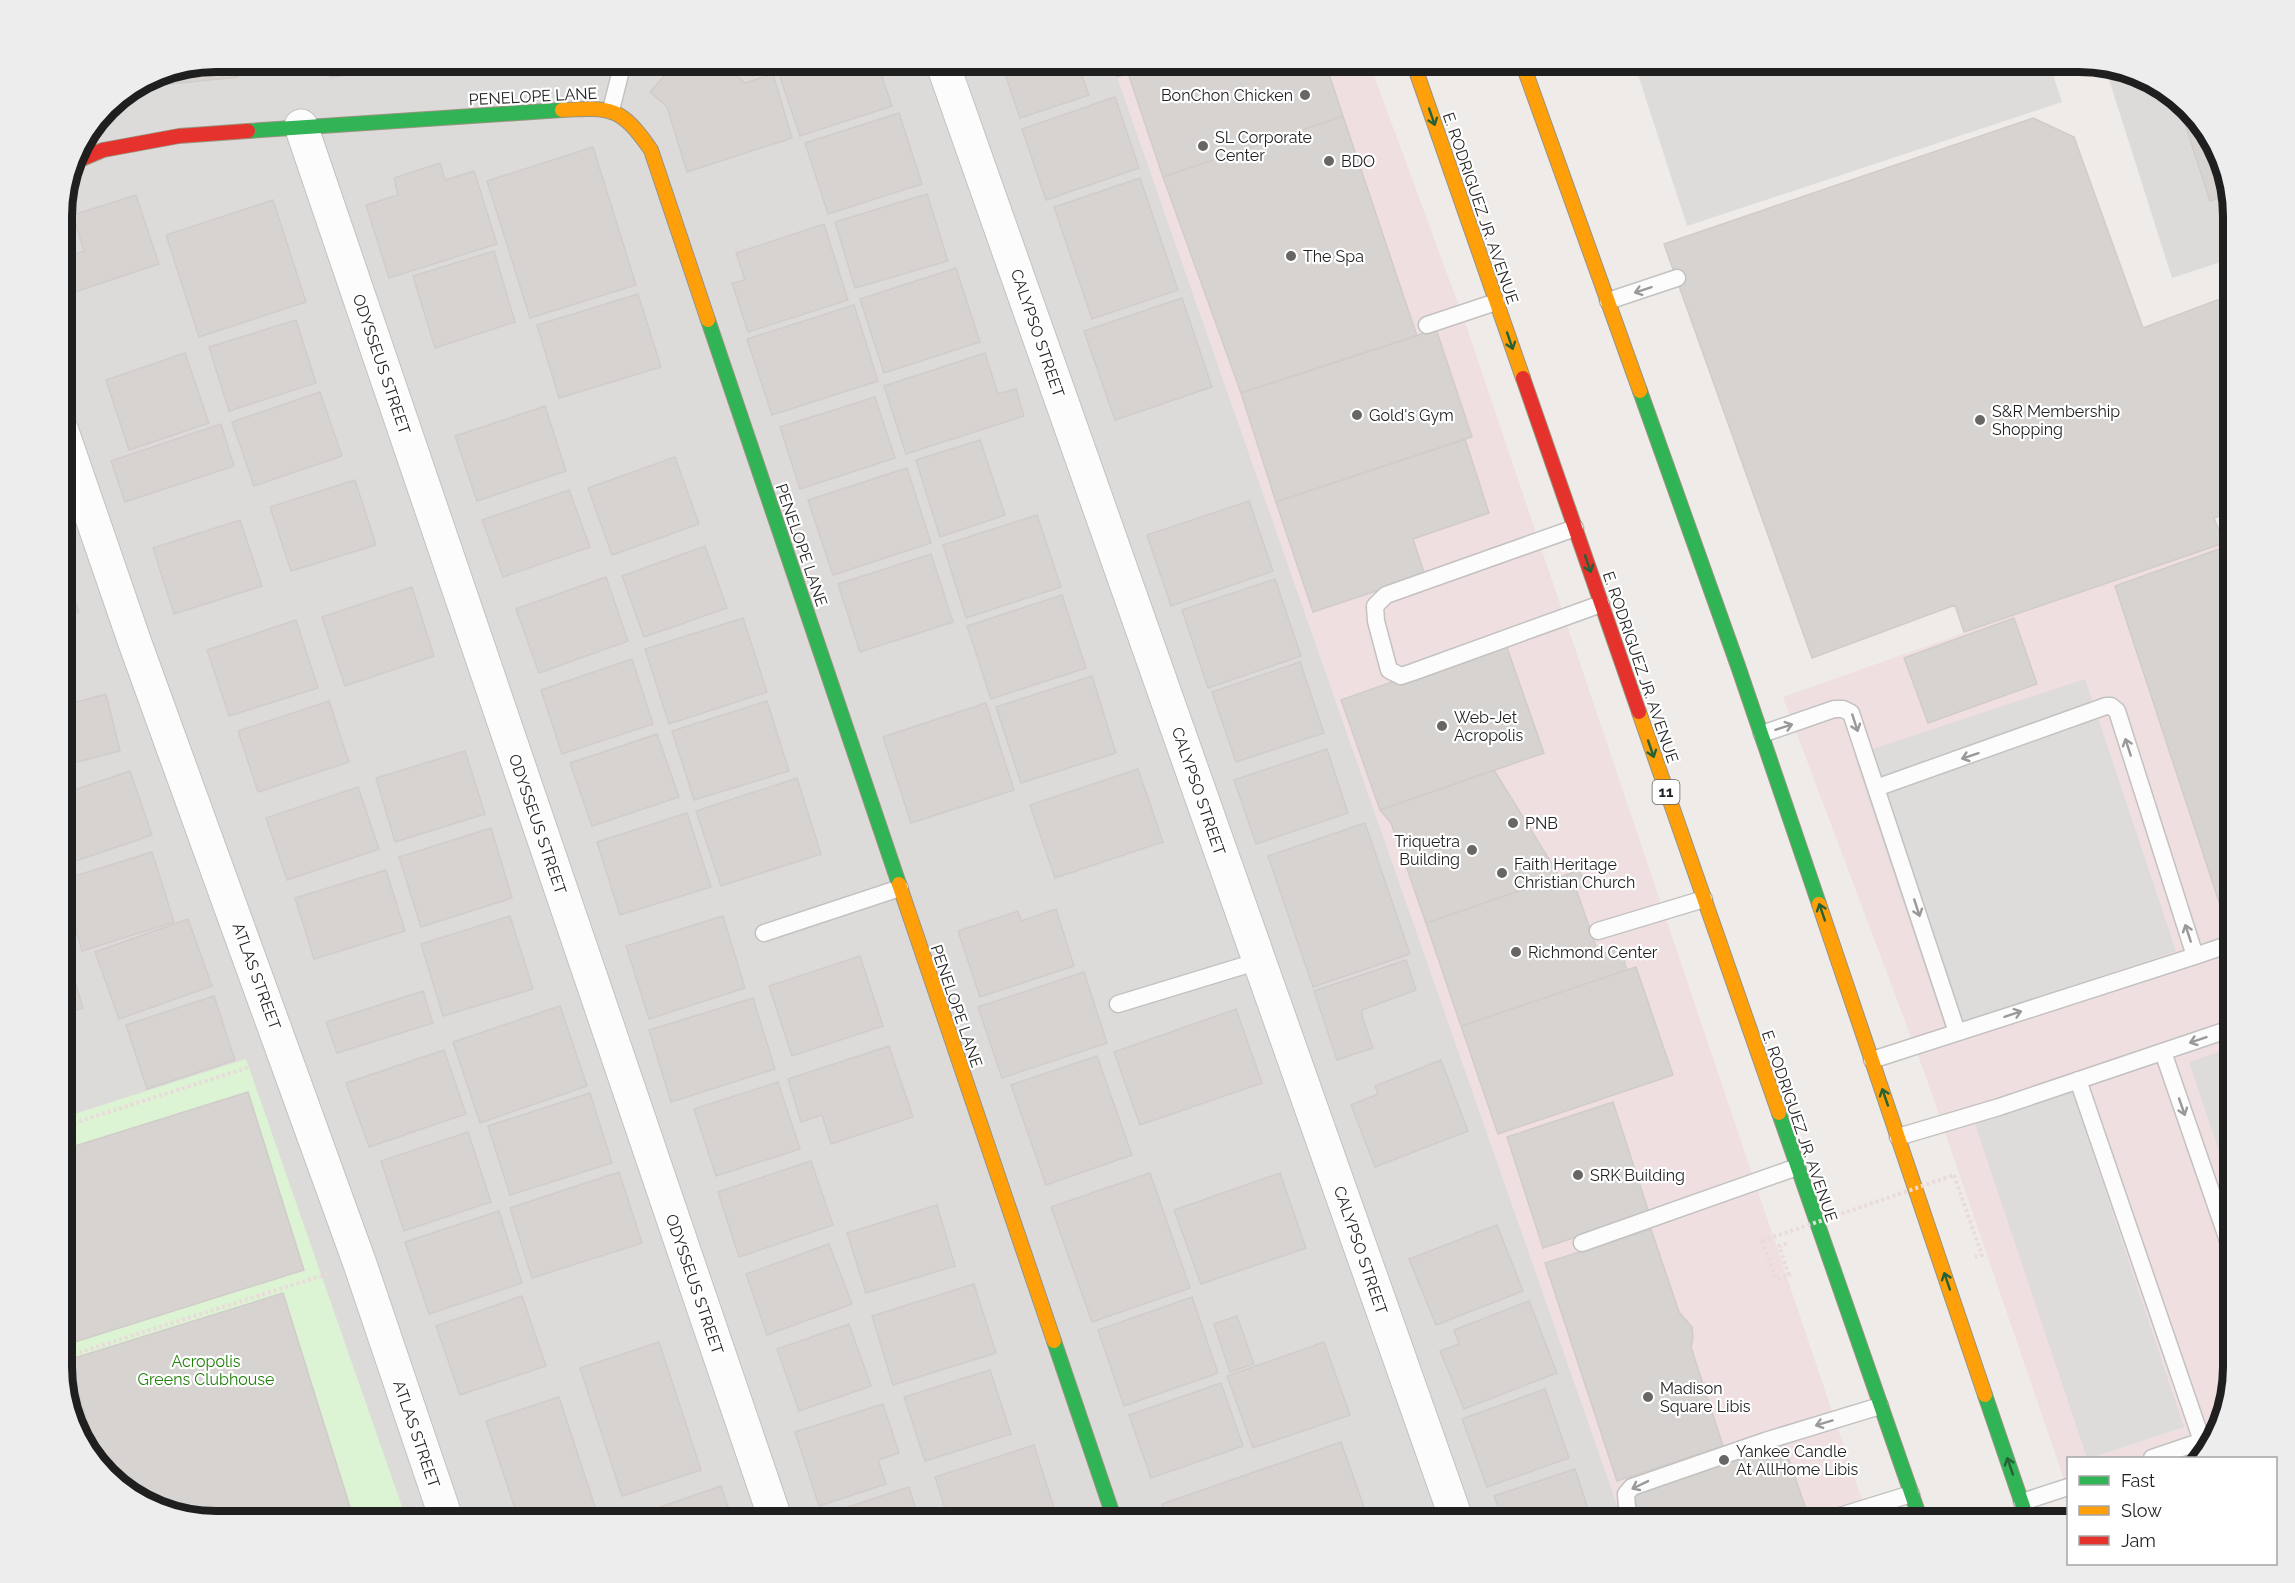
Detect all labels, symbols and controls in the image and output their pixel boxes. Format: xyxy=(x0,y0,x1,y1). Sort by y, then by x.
street label: PENELOPE LANE xyxy=(468,84,598,109)
place label: BonChon Chicken xyxy=(1161,86,1293,105)
marker: BonChon Chicken xyxy=(1298,88,1312,102)
one-way arrow xyxy=(1427,107,1438,126)
street label: E. RODRIGUEZ JR. AVENUE xyxy=(1439,110,1522,307)
place label: SL Corporate Center xyxy=(1215,128,1312,165)
marker: SL Corporate Center xyxy=(1196,139,1210,153)
place label: BDO xyxy=(1341,152,1375,171)
marker: BDO xyxy=(1322,154,1336,168)
place label: The Spa xyxy=(1303,247,1364,266)
marker: The Spa xyxy=(1284,249,1298,263)
street label: CALYPSO STREET xyxy=(1007,266,1068,400)
one-way arrow xyxy=(1634,285,1652,296)
street label: ODYSSEUS STREET xyxy=(349,292,415,437)
one-way arrow xyxy=(1505,331,1516,350)
place label: S&R Membership Shopping xyxy=(1992,402,2120,439)
place label: Gold's Gym xyxy=(1369,406,1454,425)
marker: Gold's Gym xyxy=(1350,408,1364,422)
marker: S&R Membership Shopping xyxy=(1973,413,1987,427)
street label: PENELOPE LANE xyxy=(772,481,832,609)
one-way arrow xyxy=(1583,555,1594,573)
street label: E. RODRIGUEZ JR. AVENUE xyxy=(1599,569,1682,766)
place label: Web-Jet Acropolis xyxy=(1454,708,1523,745)
one-way arrow xyxy=(1850,713,1861,732)
marker: Web-Jet Acropolis xyxy=(1435,719,1449,733)
one-way arrow xyxy=(1774,721,1793,732)
street label: CALYPSO STREET xyxy=(1168,724,1229,858)
one-way arrow xyxy=(2122,738,2133,757)
one-way arrow xyxy=(1647,739,1658,758)
one-way arrow xyxy=(1961,751,1980,762)
street label: ODYSSEUS STREET xyxy=(505,752,571,897)
road number: 11 xyxy=(1652,780,1680,804)
place label: PNB xyxy=(1525,814,1558,833)
marker: PNB xyxy=(1506,816,1520,830)
place label: Triquetra Building xyxy=(1394,832,1460,869)
marker: Triquetra Building xyxy=(1465,843,1479,857)
place label: Faith Heritage Christian Church xyxy=(1514,855,1635,892)
marker: Faith Heritage Christian Church xyxy=(1495,866,1509,880)
one-way arrow xyxy=(1912,898,1923,917)
one-way arrow xyxy=(1816,903,1827,922)
street label: ATLAS STREET xyxy=(228,920,285,1032)
one-way arrow xyxy=(2182,924,2193,943)
street label: PENELOPE LANE xyxy=(927,942,987,1070)
place label: Richmond Center xyxy=(1528,943,1658,962)
marker: Richmond Center xyxy=(1509,945,1523,959)
one-way arrow xyxy=(2003,1008,2021,1019)
street label: E. RODRIGUEZ JR. AVENUE xyxy=(1758,1028,1841,1225)
one-way arrow xyxy=(2189,1035,2208,1046)
one-way arrow xyxy=(1878,1088,1889,1107)
one-way arrow xyxy=(2178,1097,2189,1116)
place label: SRK Building xyxy=(1590,1166,1685,1185)
marker: SRK Building xyxy=(1571,1168,1585,1182)
street label: CALYPSO STREET xyxy=(1330,1183,1391,1317)
street label: ODYSSEUS STREET xyxy=(662,1212,728,1357)
one-way arrow xyxy=(1941,1272,1952,1291)
park label: Acropolis Greens Clubhouse xyxy=(138,1352,274,1389)
street label: ATLAS STREET xyxy=(389,1378,444,1491)
place label: Madison Square Libis xyxy=(1660,1379,1751,1416)
marker: Madison Square Libis xyxy=(1641,1390,1655,1404)
one-way arrow xyxy=(1815,1418,1834,1429)
place label: Yankee Candle At AllHome Libis xyxy=(1736,1442,1858,1479)
marker: Yankee Candle At AllHome Libis xyxy=(1717,1453,1731,1467)
one-way arrow xyxy=(2003,1457,2014,1476)
legend xyxy=(2067,1457,2277,1565)
text: Fast xyxy=(2121,1470,2155,1491)
one-way arrow xyxy=(1631,1479,1649,1491)
text: Slow xyxy=(2121,1500,2162,1521)
text: Jam xyxy=(2121,1530,2156,1551)

